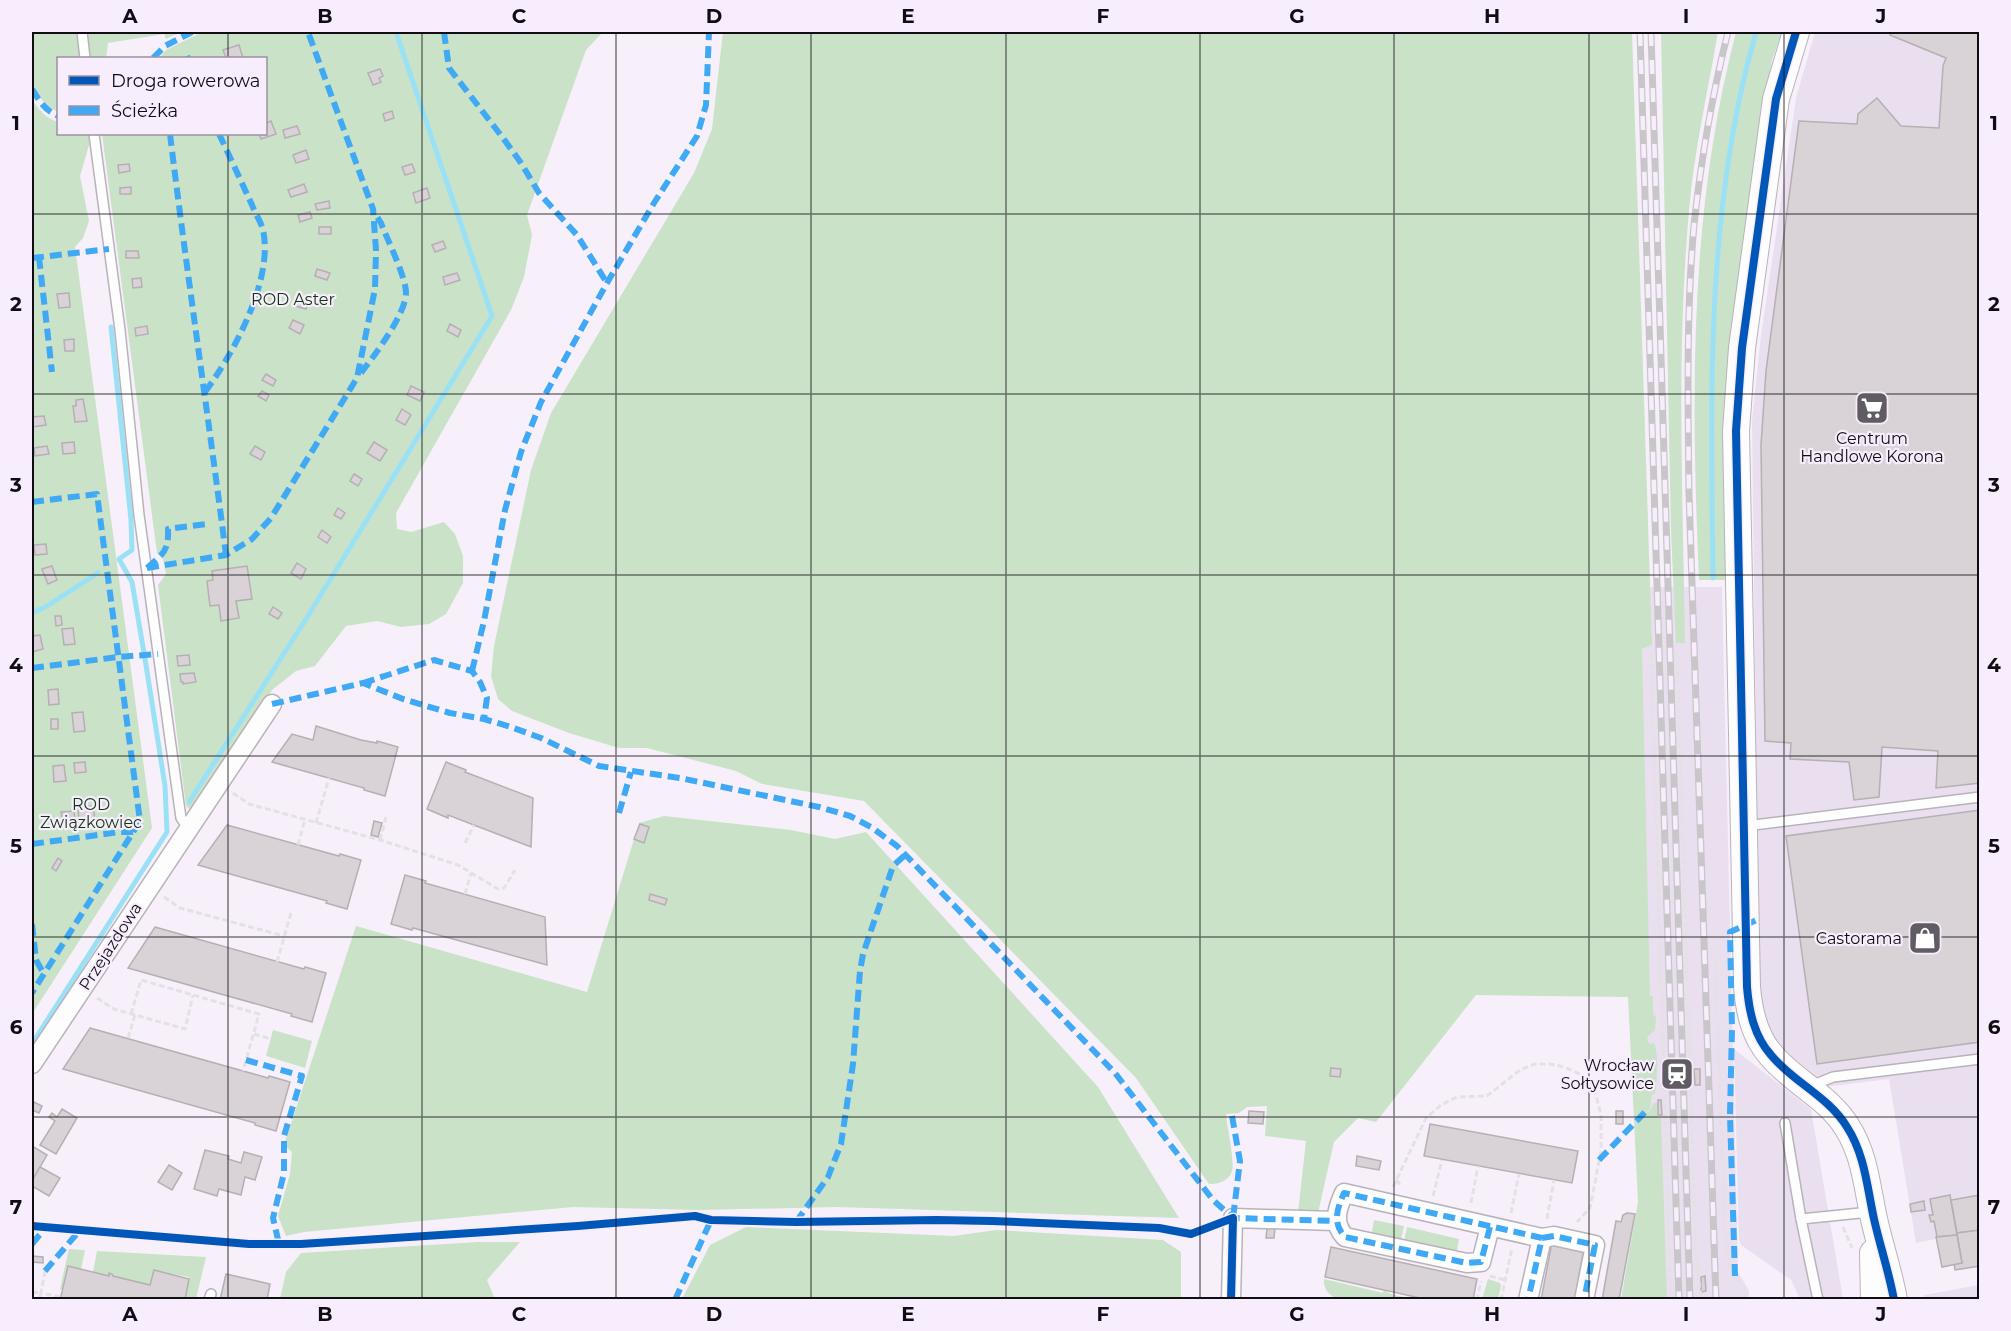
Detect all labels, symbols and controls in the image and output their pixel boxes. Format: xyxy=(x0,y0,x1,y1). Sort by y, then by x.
text: A xyxy=(121,4,138,28)
text: B xyxy=(317,4,333,28)
text: C xyxy=(512,4,527,28)
text: D xyxy=(706,4,722,28)
text: E xyxy=(901,4,915,28)
text: F xyxy=(1097,4,1110,28)
text: G xyxy=(1289,4,1305,28)
text: H xyxy=(1484,4,1500,28)
text: I xyxy=(1683,4,1689,28)
text: J xyxy=(1875,4,1886,28)
legend xyxy=(57,57,267,135)
text: Droga rowerowa xyxy=(111,70,260,92)
text: Ścieżka xyxy=(111,100,178,122)
text: 1 xyxy=(12,111,20,135)
text: 1 xyxy=(1990,111,1998,135)
park label: ROD Aster xyxy=(251,290,335,309)
text: 2 xyxy=(10,292,22,316)
text: 2 xyxy=(1988,292,2000,316)
supermarket icon: Centrum Handlowe Korona xyxy=(1854,390,1890,426)
place label: Centrum Handlowe Korona xyxy=(1800,429,1944,466)
text: 3 xyxy=(9,473,22,497)
text: 3 xyxy=(1987,473,2000,497)
text: 4 xyxy=(9,653,23,677)
text: 4 xyxy=(1987,653,2001,677)
park label: ROD Związkowiec xyxy=(40,795,142,832)
text: 5 xyxy=(10,834,22,858)
text: 5 xyxy=(1988,834,2000,858)
street label: Przejazdowa xyxy=(75,899,146,994)
shop icon: Castorama xyxy=(1907,920,1943,956)
place label: Castorama xyxy=(1816,929,1902,948)
text: 6 xyxy=(10,1015,23,1039)
text: 6 xyxy=(1988,1015,2001,1039)
place label: Wrocław Sołtysowice xyxy=(1561,1056,1654,1093)
station icon: Wrocław Sołtysowice xyxy=(1659,1056,1695,1092)
text: 7 xyxy=(10,1195,22,1219)
text: 7 xyxy=(1988,1195,2000,1219)
text: A xyxy=(121,1302,138,1326)
text: B xyxy=(317,1302,333,1326)
text: C xyxy=(512,1302,527,1326)
text: D xyxy=(706,1302,722,1326)
text: E xyxy=(901,1302,915,1326)
text: F xyxy=(1097,1302,1110,1326)
text: G xyxy=(1289,1302,1305,1326)
text: H xyxy=(1484,1302,1500,1326)
text: I xyxy=(1683,1302,1689,1326)
text: J xyxy=(1875,1302,1886,1326)

